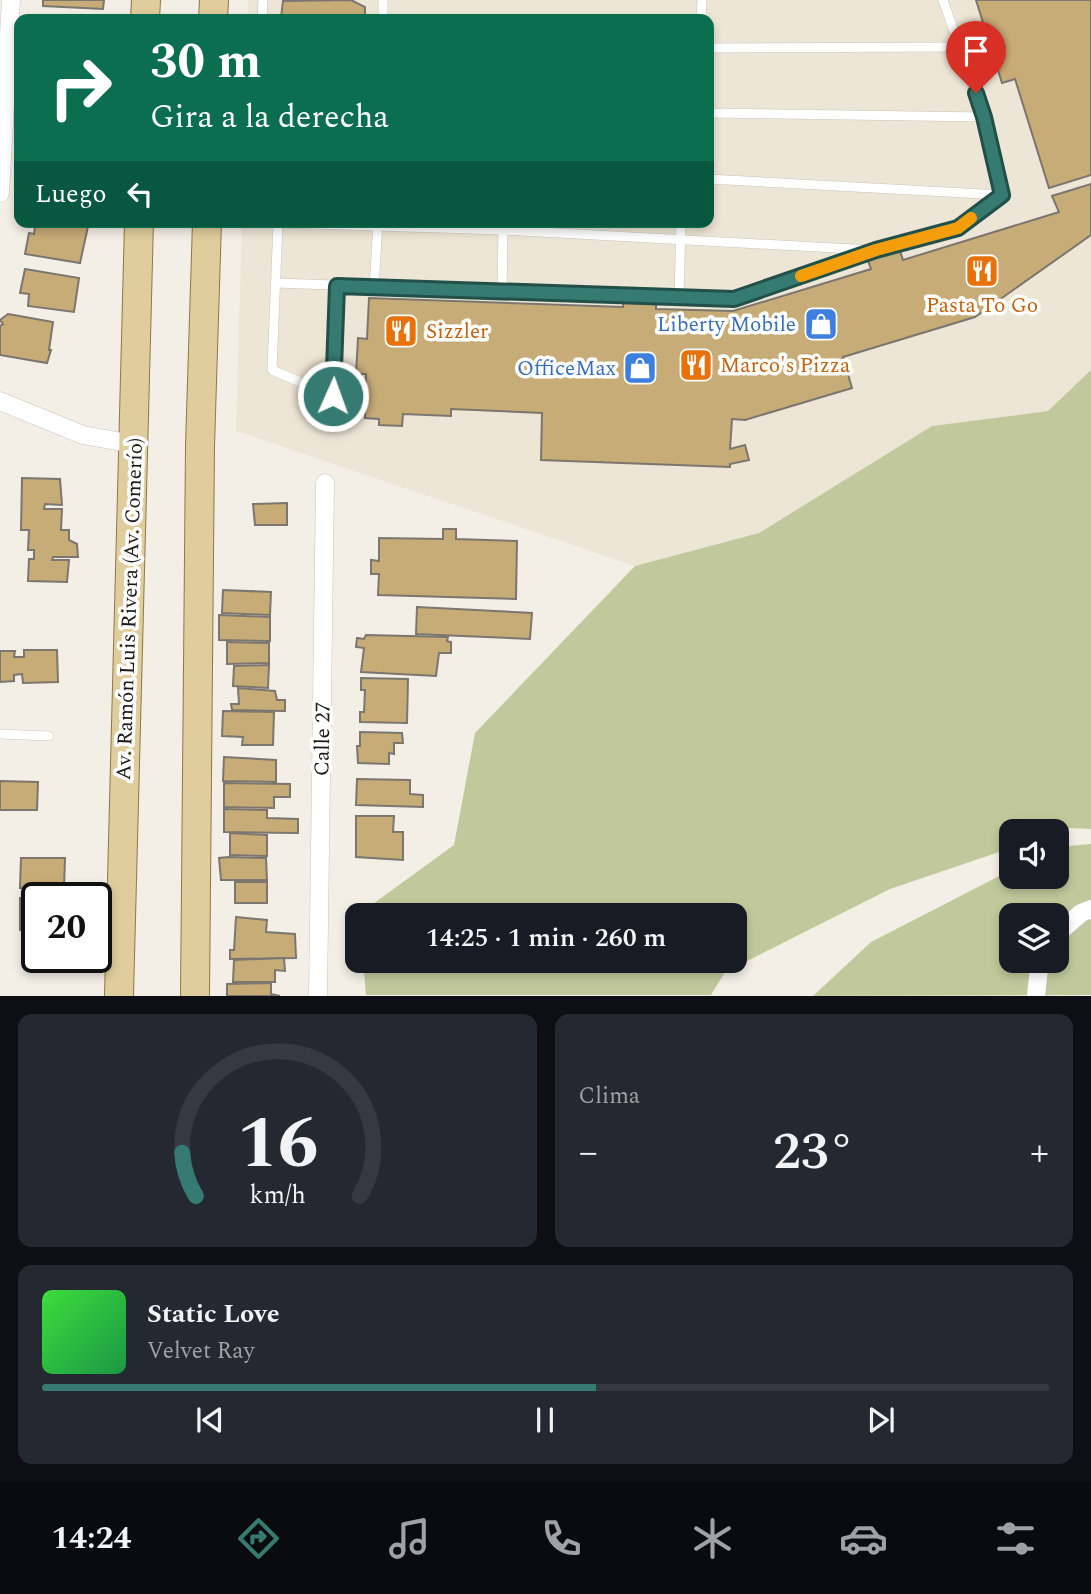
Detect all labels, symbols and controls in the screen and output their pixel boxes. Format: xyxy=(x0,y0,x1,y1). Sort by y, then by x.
pin xyxy=(946,21,1006,93)
text: 30 m xyxy=(150,25,261,100)
icon: arrive xyxy=(957,32,995,70)
icon: right xyxy=(35,42,126,133)
text: Gira a la derecha xyxy=(150,93,389,142)
text: Luego xyxy=(35,174,107,214)
icon: left xyxy=(121,175,159,213)
restaurant icon: Pasta To Go xyxy=(963,252,1001,290)
place label: Pasta To Go xyxy=(926,290,1038,322)
shop icon: Liberty Mobile xyxy=(802,305,840,343)
place label: Liberty Mobile xyxy=(657,309,796,341)
restaurant icon: Sizzler xyxy=(382,312,420,350)
place label: Sizzler xyxy=(426,316,488,348)
restaurant icon: Marco's Pizza xyxy=(677,346,715,384)
shop icon: OfficeMax xyxy=(621,349,659,387)
place label: Marco's Pizza xyxy=(720,350,851,382)
place label: OfficeMax xyxy=(517,353,616,385)
position arrow xyxy=(296,359,370,433)
street label: Av. Ramón Luis Rivera (Av. Comerío) xyxy=(108,437,152,781)
street label: Calle 27 xyxy=(306,702,340,776)
map controls xyxy=(999,819,1069,973)
button: sound xyxy=(999,819,1069,889)
speed limit sign: 20 xyxy=(21,882,112,973)
button: layers xyxy=(999,903,1069,973)
text: 14:25 · 1 min · 260 m xyxy=(426,918,666,958)
text: Clima xyxy=(579,1079,640,1114)
text: 16 xyxy=(236,1090,318,1201)
text: 23° xyxy=(773,1113,855,1192)
text: − xyxy=(579,1124,598,1182)
text: + xyxy=(1030,1124,1049,1182)
text: km/h xyxy=(249,1177,305,1215)
text: Static Love xyxy=(147,1294,280,1334)
text: Velvet Ray xyxy=(147,1334,254,1369)
icon: previous xyxy=(191,1401,229,1439)
icon: pause xyxy=(526,1401,564,1439)
icon: next xyxy=(862,1401,900,1439)
text: 14:24 xyxy=(51,1514,132,1563)
icon: directions xyxy=(234,1514,283,1563)
icon: music xyxy=(385,1514,434,1563)
icon: phone xyxy=(537,1514,586,1563)
icon: climate xyxy=(688,1514,737,1563)
icon: car xyxy=(839,1514,888,1563)
icon: filters xyxy=(991,1514,1040,1563)

